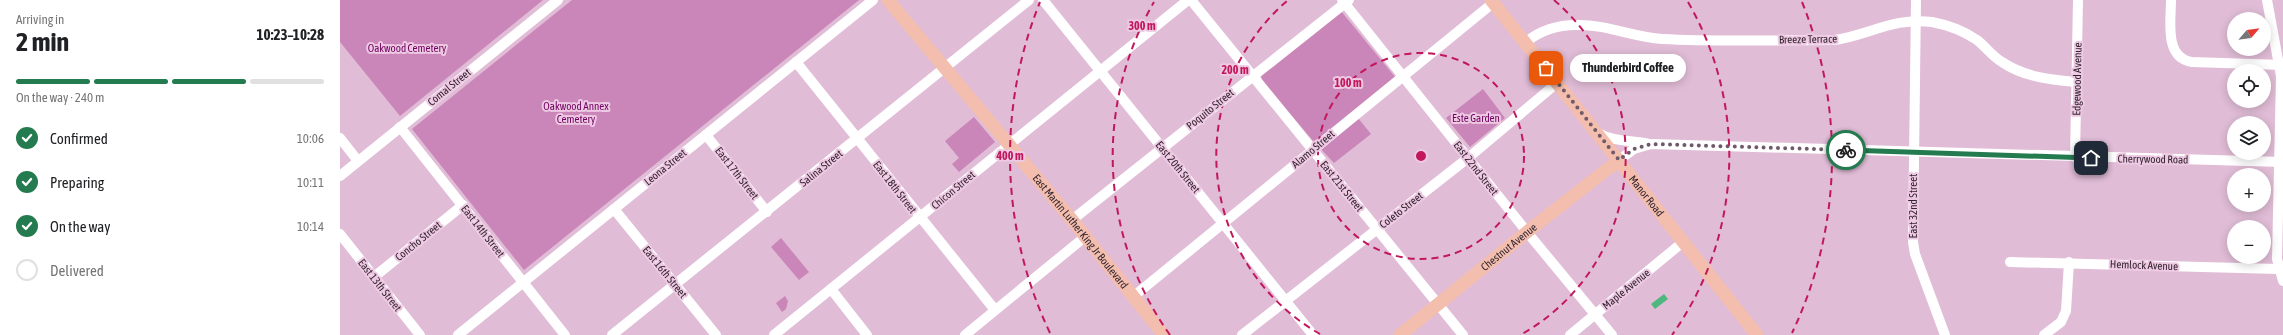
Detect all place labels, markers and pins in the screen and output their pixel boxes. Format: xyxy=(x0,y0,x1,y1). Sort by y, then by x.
pin xyxy=(1529,51,1563,85)
callout: Thunderbird Coffee xyxy=(1570,54,1686,82)
pin xyxy=(2074,141,2108,175)
centre of rings xyxy=(1414,149,1428,163)

